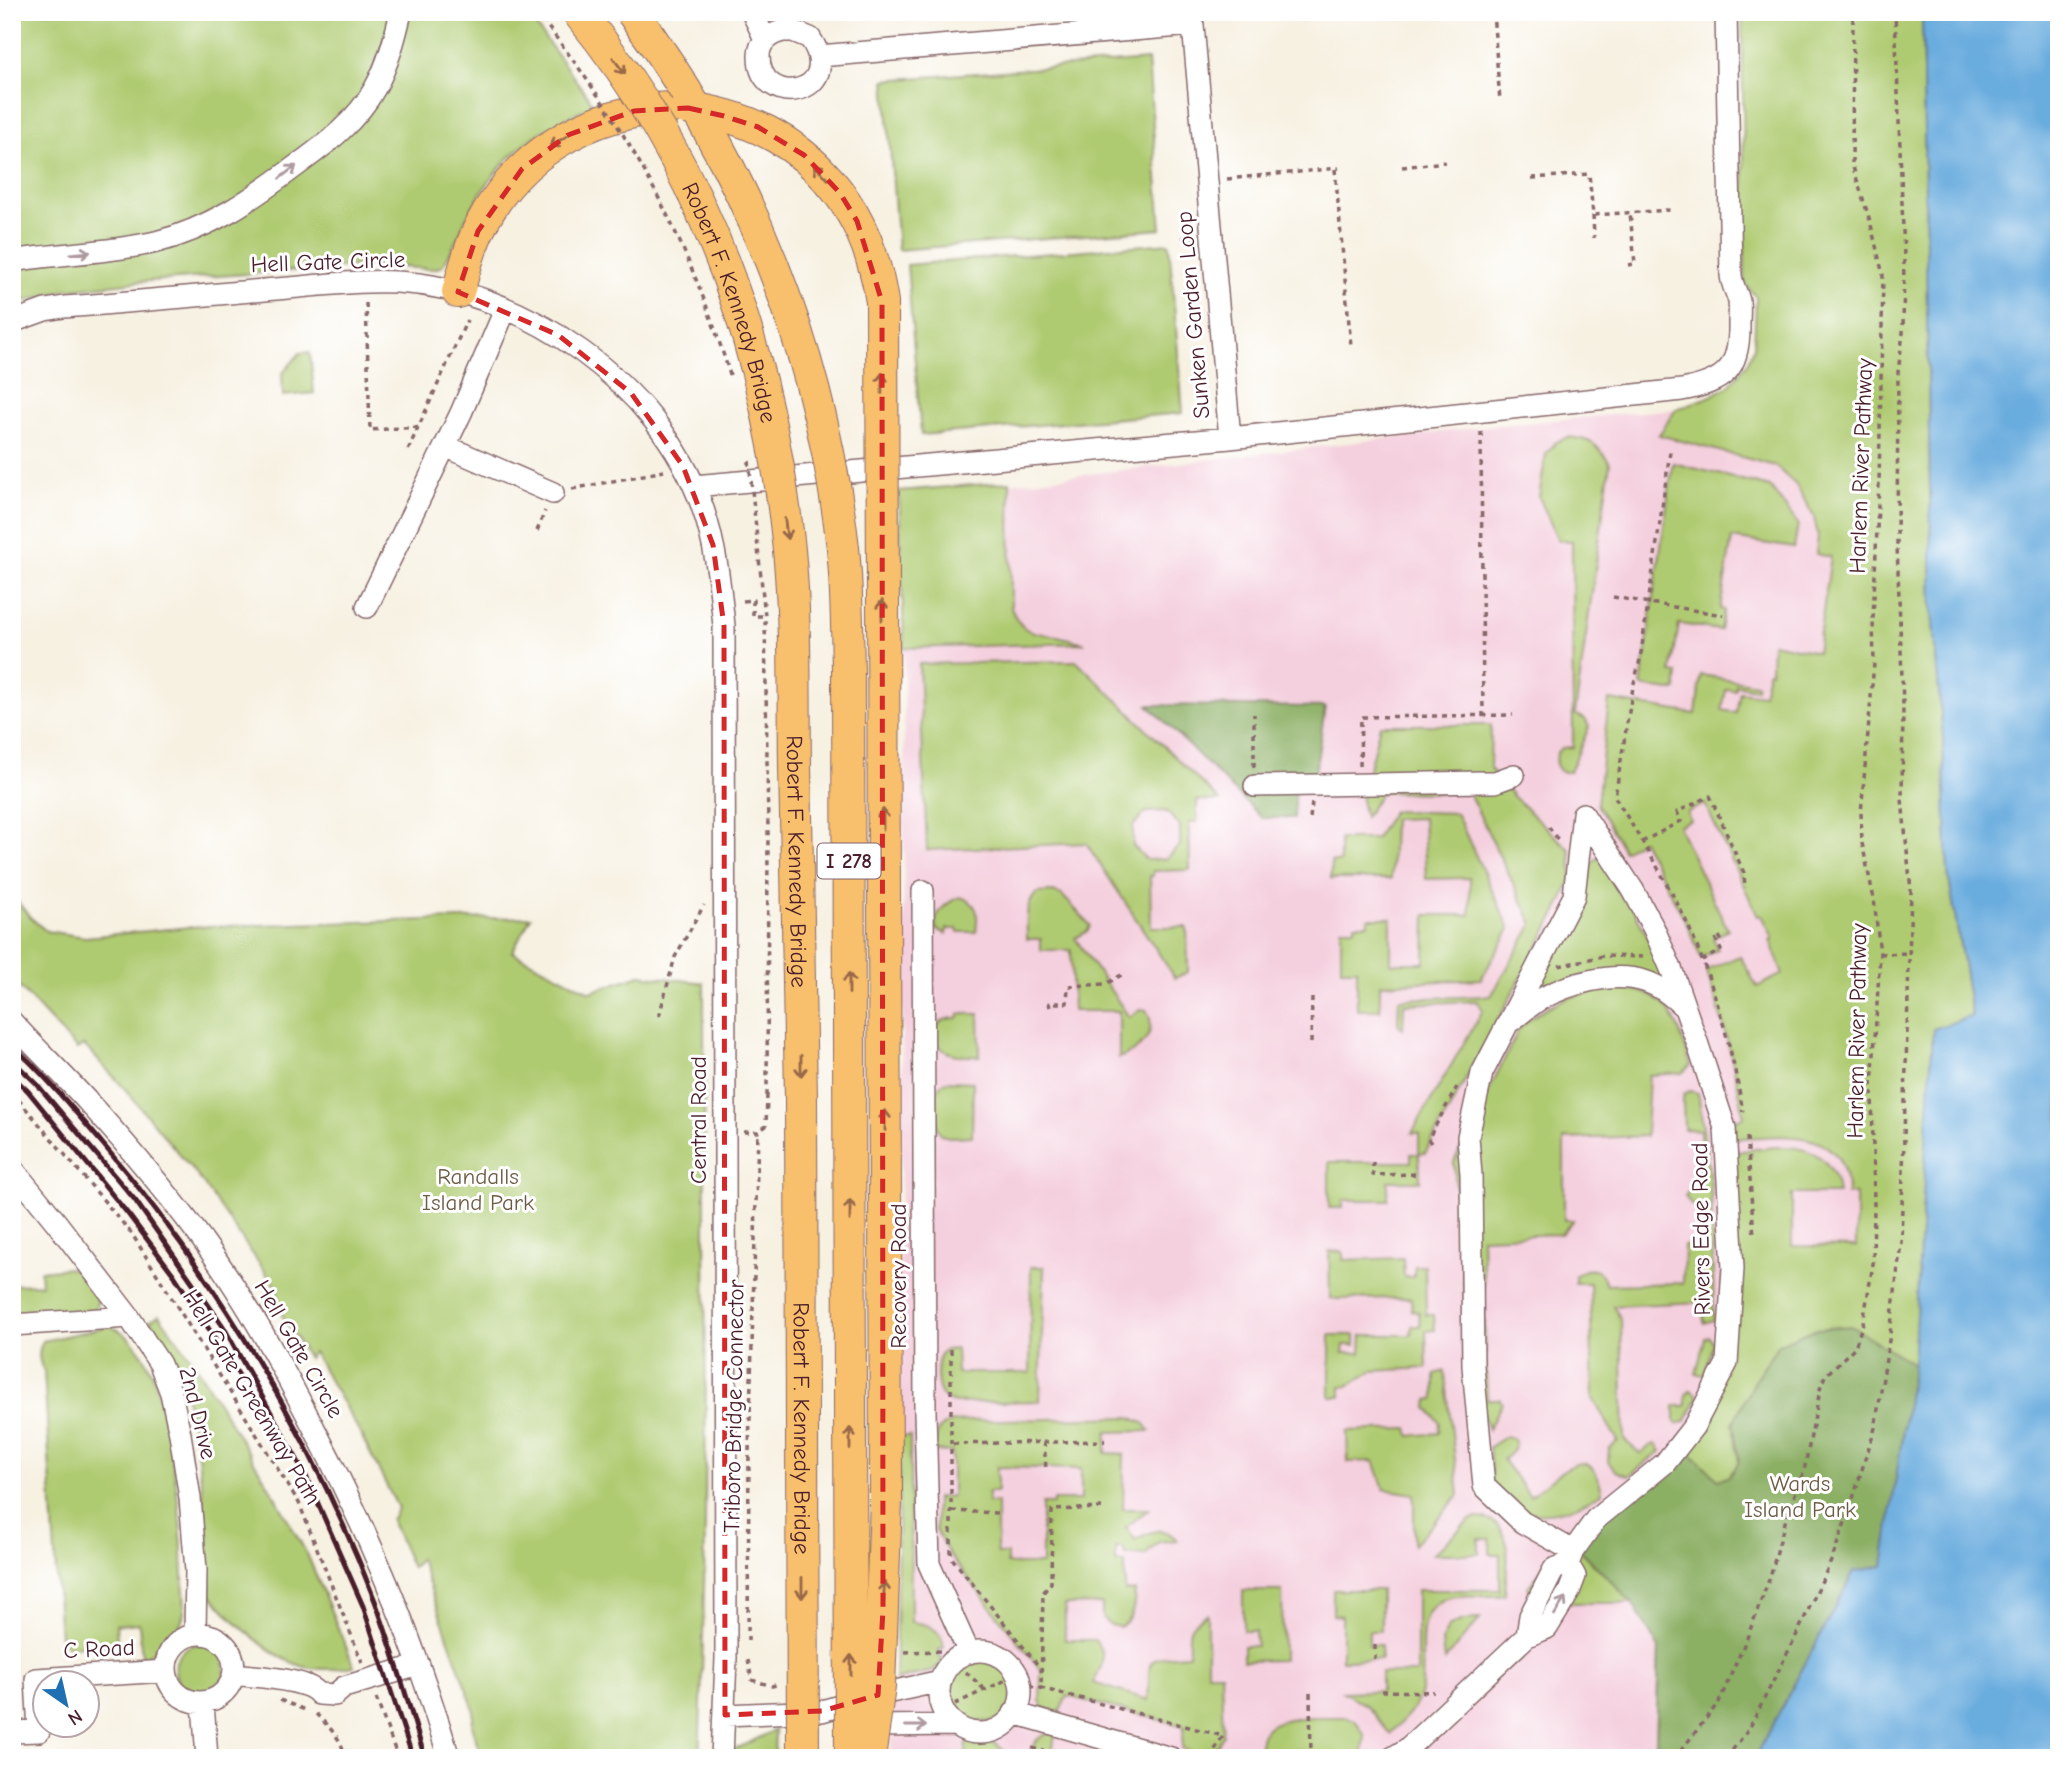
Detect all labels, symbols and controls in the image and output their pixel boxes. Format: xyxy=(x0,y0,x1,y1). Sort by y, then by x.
one-way arrow xyxy=(612,57,627,75)
one-way arrow xyxy=(550,134,570,148)
one-way arrow xyxy=(813,163,830,180)
one-way arrow xyxy=(278,165,297,179)
street label: Robert F. Kennedy Bridge xyxy=(676,178,783,425)
street label: Sunken Garden Loop xyxy=(1170,210,1216,420)
one-way arrow xyxy=(68,246,91,259)
street label: Hell Gate Circle xyxy=(250,246,406,278)
street label: Harlem River Pathway xyxy=(1844,357,1878,574)
one-way arrow xyxy=(876,372,889,395)
one-way arrow xyxy=(780,517,793,540)
one-way arrow xyxy=(875,599,889,622)
street label: Robert F. Kennedy Bridge xyxy=(781,735,813,988)
one-way arrow xyxy=(876,808,890,831)
road number: I 278 xyxy=(818,844,880,878)
street label: Harlem River Pathway xyxy=(1842,922,1872,1139)
one-way arrow xyxy=(842,971,856,994)
one-way arrow xyxy=(794,1055,807,1078)
street label: Central Road xyxy=(685,1056,712,1184)
one-way arrow xyxy=(878,1109,892,1132)
street label: Rivers Edge Road xyxy=(1686,1142,1716,1316)
park label: Randalls Island Park xyxy=(422,1163,534,1216)
one-way arrow xyxy=(843,1199,857,1222)
street label: Recovery Road xyxy=(885,1203,912,1349)
street label: Hell Gate Circle xyxy=(249,1275,349,1423)
street label: Triboro Bridge Connector xyxy=(718,1278,750,1533)
street label: Hell Gate Greenway Path xyxy=(177,1285,327,1509)
street label: Robert F. Kennedy Bridge xyxy=(788,1302,816,1555)
street label: 2nd Drive xyxy=(174,1364,222,1462)
one-way arrow xyxy=(843,1426,857,1449)
park label: Wards Island Park xyxy=(1744,1470,1856,1523)
one-way arrow xyxy=(795,1576,809,1599)
one-way arrow xyxy=(877,1581,891,1604)
one-way arrow xyxy=(1553,1597,1568,1616)
street label: C Road xyxy=(63,1634,135,1664)
one-way arrow xyxy=(844,1654,858,1677)
north arrow xyxy=(32,1668,102,1738)
text: N xyxy=(64,1705,86,1730)
one-way arrow xyxy=(905,1719,928,1733)

